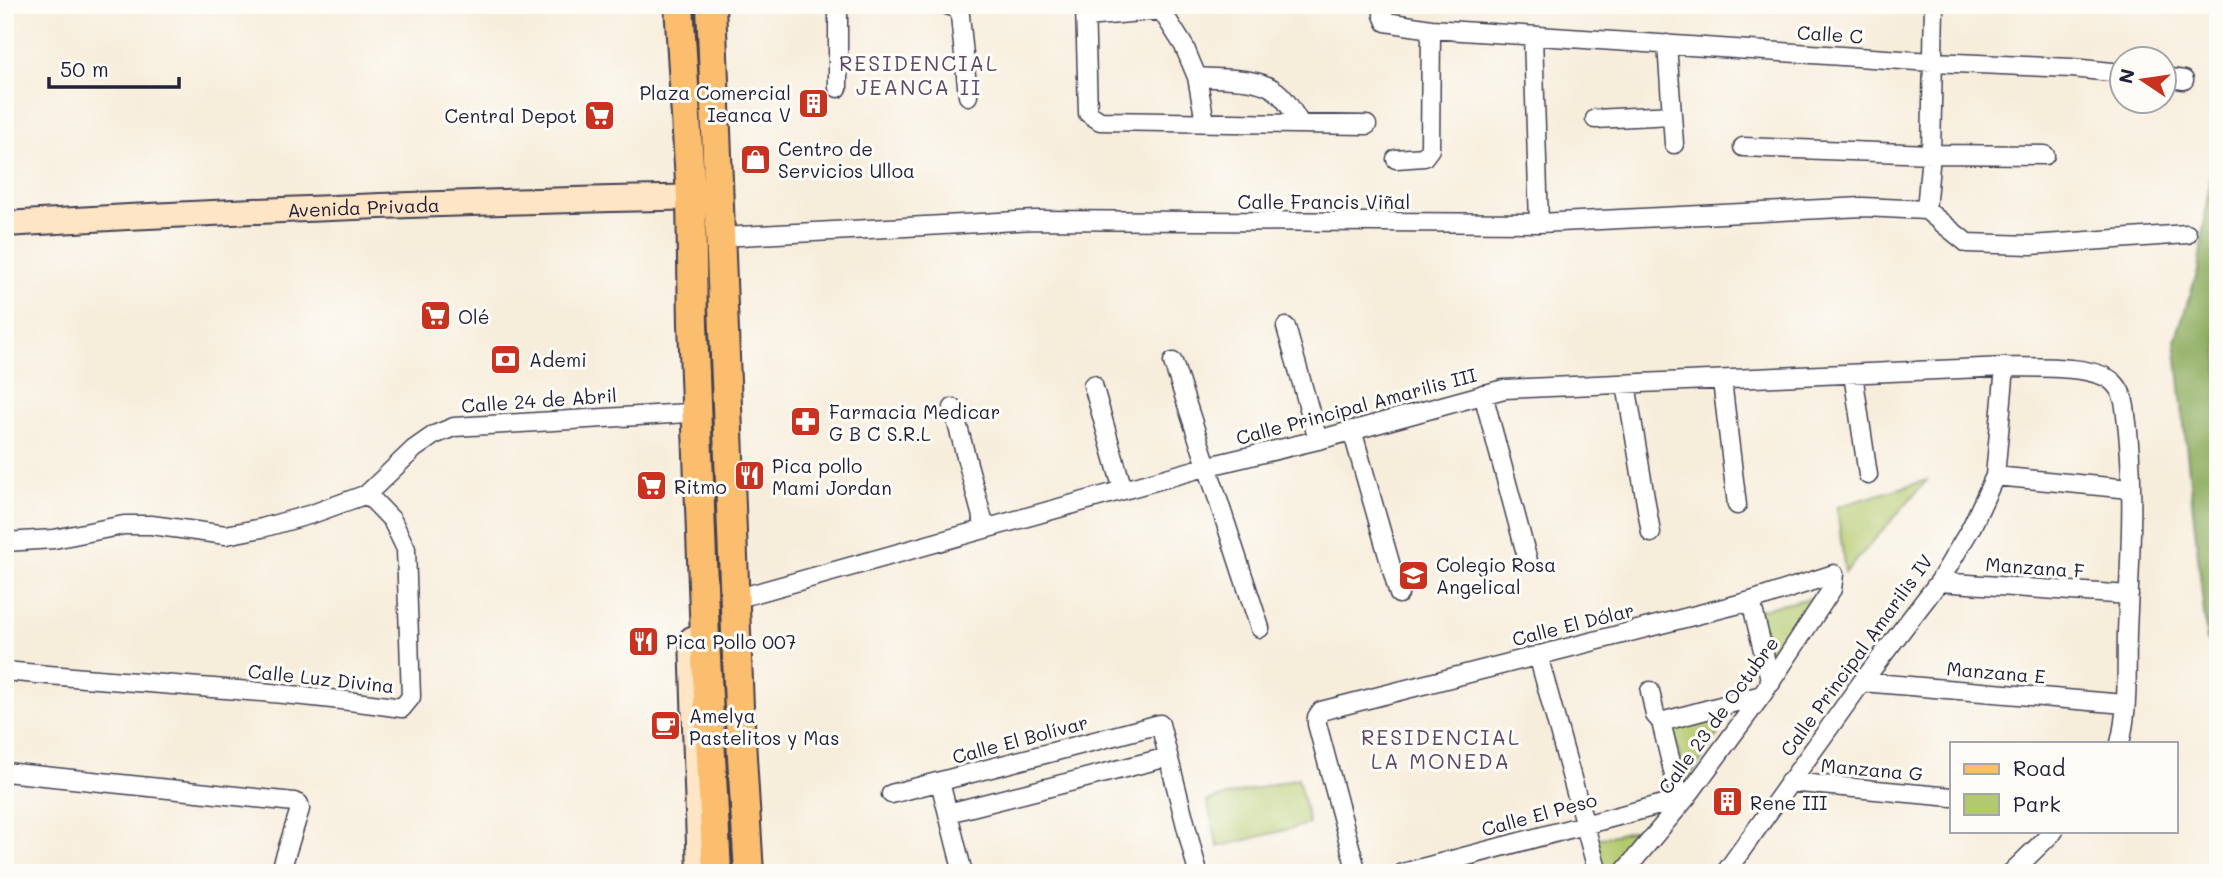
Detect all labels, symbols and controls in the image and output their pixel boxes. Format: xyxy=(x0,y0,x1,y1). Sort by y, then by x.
street label: Calle C xyxy=(1796,19,1864,49)
scale bar xyxy=(49,46,178,90)
north arrow xyxy=(2108,46,2178,116)
district label: RESIDENCIAL JEANCA II xyxy=(839,49,999,100)
text: 50 m xyxy=(60,55,109,82)
text: N xyxy=(2112,66,2140,86)
place label: Plaza Comercial Ieanca V xyxy=(639,80,791,127)
building icon: Plaza Comercial Ieanca V xyxy=(797,86,831,120)
supermarket icon: Central Depot xyxy=(583,98,617,132)
place label: Central Depot xyxy=(444,103,577,128)
place label: Centro de Servicios Ulloa xyxy=(778,136,915,183)
shop icon: Centro de Servicios Ulloa xyxy=(738,142,772,176)
street label: Calle Francis Viñal xyxy=(1238,189,1410,214)
street label: Avenida Privada xyxy=(287,191,440,222)
supermarket icon: Olé xyxy=(418,299,452,333)
place label: Olé xyxy=(458,304,490,329)
bank icon: Ademi xyxy=(489,342,523,376)
place label: Ademi xyxy=(529,347,587,372)
street label: Calle Principal Amarilis III xyxy=(1233,362,1479,450)
street label: Calle 24 de Abril xyxy=(460,382,618,418)
place label: Farmacia Medicar G B C S.R.L xyxy=(829,399,1000,446)
pharmacy icon: Farmacia Medicar G B C S.R.L xyxy=(789,405,823,439)
place label: Pica pollo Mami Jordan xyxy=(772,453,892,500)
restaurant icon: Pica pollo Mami Jordan xyxy=(732,459,766,493)
supermarket icon: Ritmo xyxy=(634,469,668,503)
place label: Ritmo xyxy=(674,474,727,499)
street label: Calle Principal Amarilis IV xyxy=(1774,549,1938,761)
street label: Manzana F xyxy=(1985,551,2086,583)
place label: Colegio Rosa Angelical xyxy=(1436,552,1556,599)
school or university icon: Colegio Rosa Angelical xyxy=(1396,558,1430,592)
street label: Calle El Dólar xyxy=(1509,597,1637,651)
restaurant icon: Pica Pollo 007 xyxy=(626,624,660,658)
place label: Pica Pollo 007 xyxy=(666,629,796,654)
street label: Calle 23 de Octubre xyxy=(1652,631,1784,799)
street label: Manzana E xyxy=(1945,655,2047,689)
street label: Calle Luz Divina xyxy=(247,658,395,698)
place label: Amelya Pastelitos y Mas xyxy=(689,703,840,750)
cafe icon: Amelya Pastelitos y Mas xyxy=(649,709,683,743)
street label: Calle El Bolívar xyxy=(949,709,1091,769)
district label: RESIDENCIAL LA MONEDA xyxy=(1361,723,1521,774)
legend xyxy=(1950,742,2178,832)
street label: Manzana G xyxy=(1820,752,1924,786)
text: Road xyxy=(2013,754,2065,781)
building icon: Rene III xyxy=(1710,785,1744,819)
street label: Calle El Peso xyxy=(1479,787,1599,841)
place label: Rene III xyxy=(1750,790,1827,815)
text: Park xyxy=(2013,790,2061,817)

